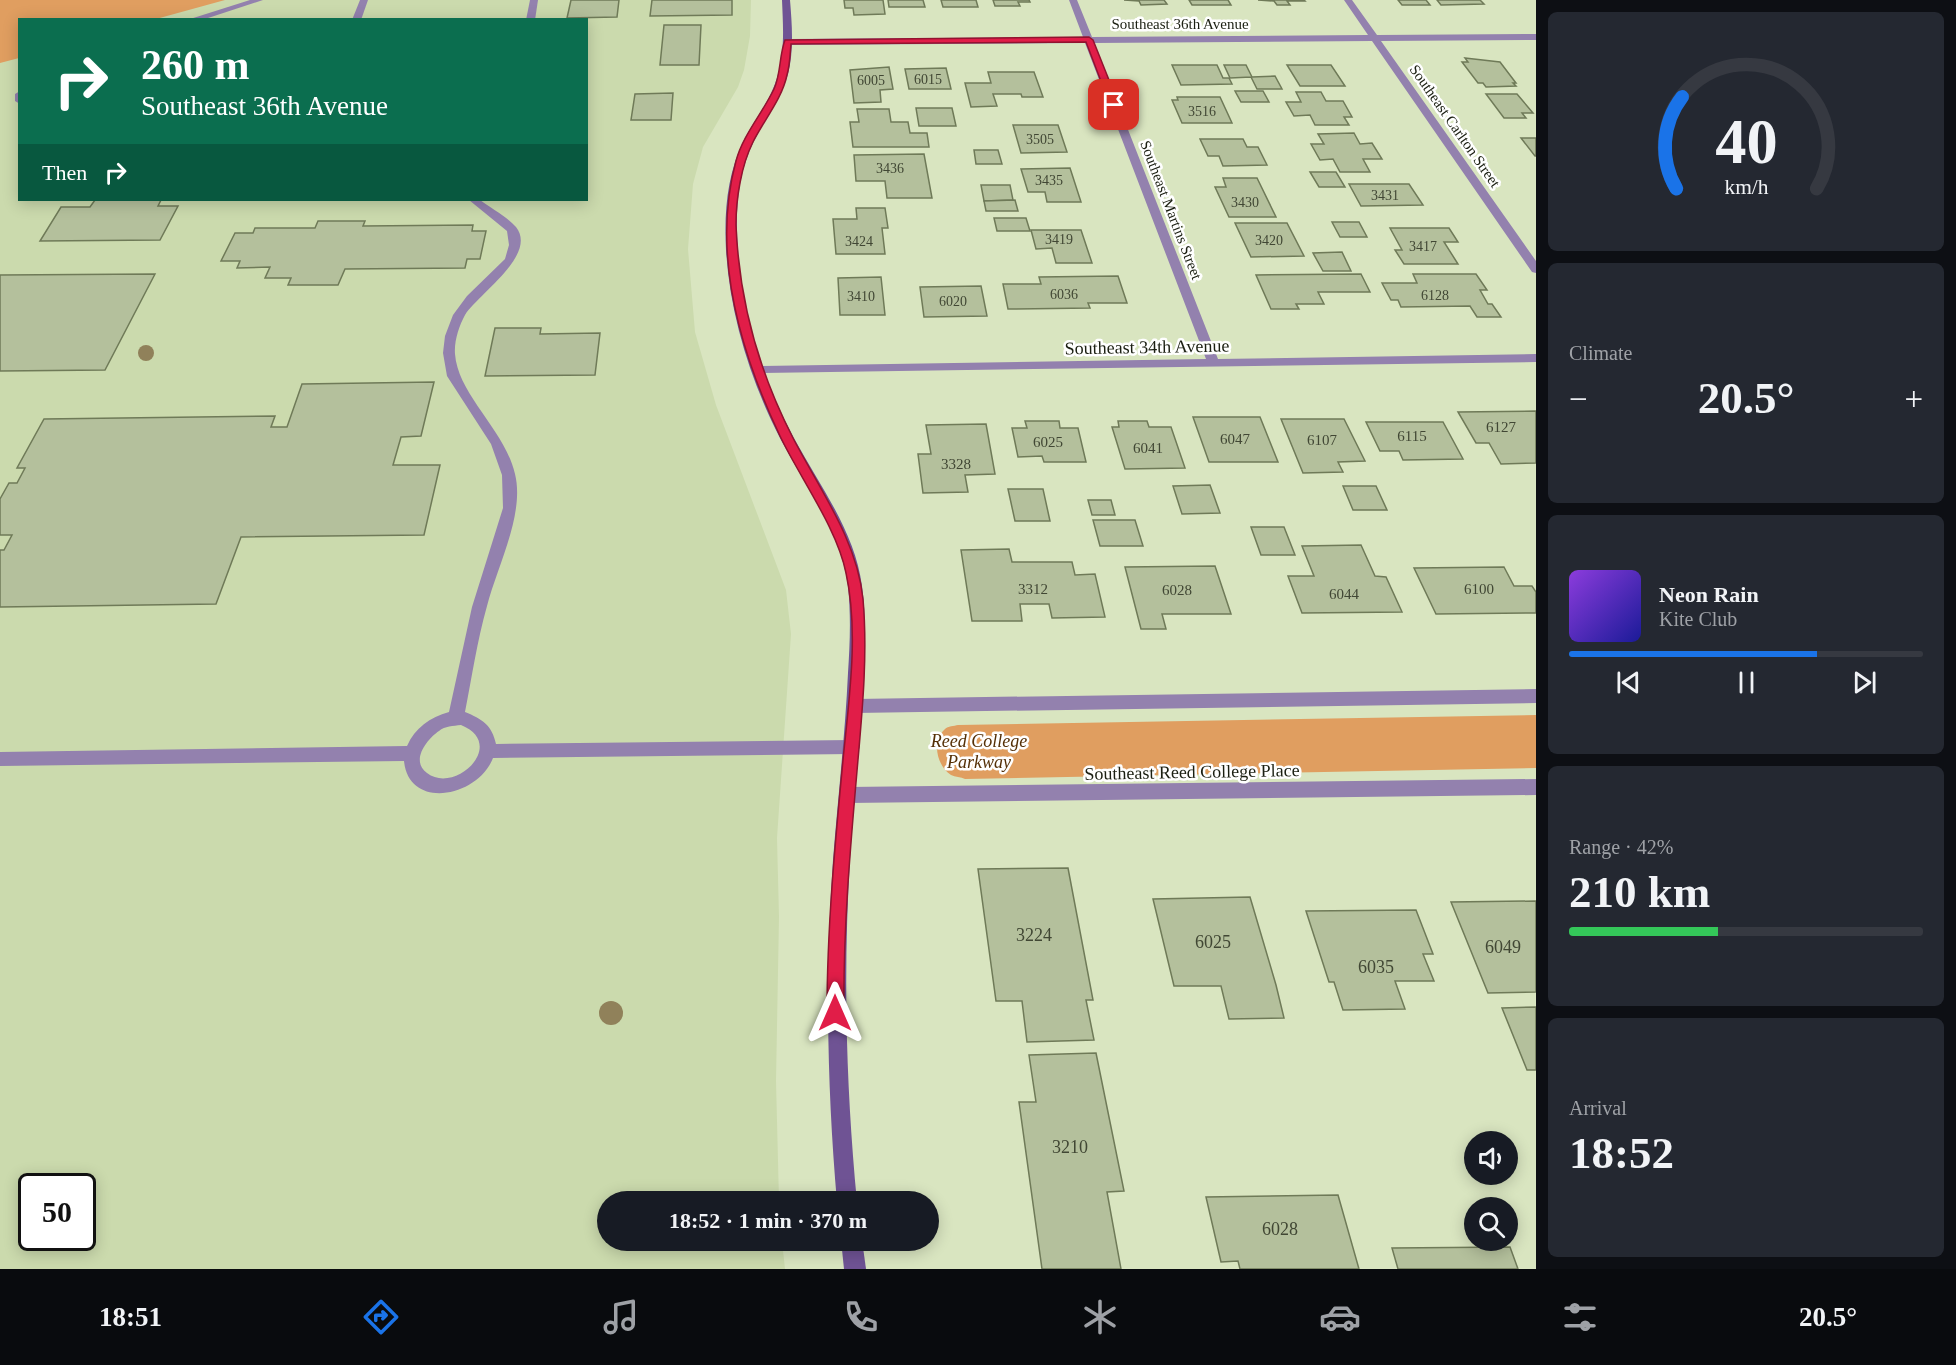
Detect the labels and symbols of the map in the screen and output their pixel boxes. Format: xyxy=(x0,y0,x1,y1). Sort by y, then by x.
street label: Southeast 36th Avenue xyxy=(1111,16,1249,32)
street label: Southeast Carlton Street xyxy=(1407,62,1504,191)
house number: 6015 xyxy=(914,72,942,87)
house number: 6005 xyxy=(857,73,885,88)
pin xyxy=(1088,79,1139,130)
house number: 3516 xyxy=(1188,104,1216,119)
house number: 3505 xyxy=(1026,132,1054,147)
street label: Southeast Martins Street xyxy=(1137,138,1205,282)
house number: 3436 xyxy=(876,161,904,176)
house number: 3435 xyxy=(1035,173,1063,188)
house number: 3431 xyxy=(1371,188,1399,203)
house number: 3430 xyxy=(1231,195,1259,210)
house number: 3419 xyxy=(1045,232,1073,247)
house number: 3420 xyxy=(1255,233,1283,248)
house number: 3424 xyxy=(845,234,873,249)
house number: 3417 xyxy=(1409,239,1437,254)
house number: 6036 xyxy=(1050,287,1078,302)
house number: 6128 xyxy=(1421,288,1449,303)
house number: 3410 xyxy=(847,289,875,304)
house number: 6020 xyxy=(939,294,967,309)
street label: Southeast 34th Avenue xyxy=(1065,336,1229,358)
house number: 6127 xyxy=(1486,419,1517,435)
house number: 6115 xyxy=(1397,428,1427,444)
house number: 6047 xyxy=(1220,431,1251,447)
house number: 6107 xyxy=(1307,432,1338,448)
house number: 6025 xyxy=(1033,434,1063,450)
house number: 6041 xyxy=(1133,440,1163,456)
house number: 3328 xyxy=(941,456,971,472)
house number: 3312 xyxy=(1018,581,1048,597)
house number: 6100 xyxy=(1464,581,1494,597)
house number: 6028 xyxy=(1162,582,1192,598)
house number: 6044 xyxy=(1329,586,1360,602)
park label: Reed College Parkway xyxy=(930,731,1027,772)
street label: Southeast Reed College Place xyxy=(1084,760,1300,784)
house number: 3224 xyxy=(1016,925,1052,945)
house number: 6025 xyxy=(1195,932,1231,952)
house number: 6049 xyxy=(1485,937,1521,957)
house number: 6035 xyxy=(1358,957,1394,977)
position arrow xyxy=(803,981,867,1045)
house number: 3210 xyxy=(1052,1137,1088,1157)
speed limit sign: 50 xyxy=(18,1173,96,1251)
house number: 6028 xyxy=(1262,1219,1298,1239)

